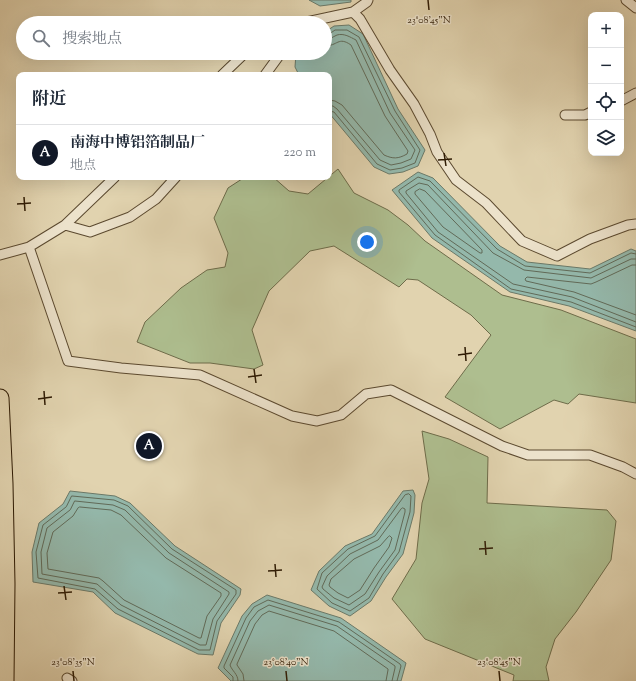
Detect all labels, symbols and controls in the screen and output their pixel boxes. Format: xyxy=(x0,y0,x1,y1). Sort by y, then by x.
map controls xyxy=(588,12,624,156)
button: + xyxy=(588,12,624,48)
text: 23°08'45"N xyxy=(407,13,451,28)
search box xyxy=(16,16,332,60)
icon: search xyxy=(30,27,52,49)
text: 搜索地点 xyxy=(62,29,122,50)
button: − xyxy=(588,48,624,84)
button: locate xyxy=(588,84,624,120)
text: 附近 xyxy=(32,88,66,112)
button: layers xyxy=(588,120,624,156)
text: 南海中博铝箔制品厂 xyxy=(70,133,205,154)
text: A xyxy=(40,144,50,162)
text: 220 m xyxy=(283,144,316,162)
text: 地点 xyxy=(70,157,96,175)
your location xyxy=(357,232,377,252)
pin: A xyxy=(136,431,162,461)
text: 23°08'35"N xyxy=(51,655,95,670)
text: 23°08'40"N xyxy=(263,655,309,670)
text: 23°08'45"N xyxy=(477,655,521,670)

